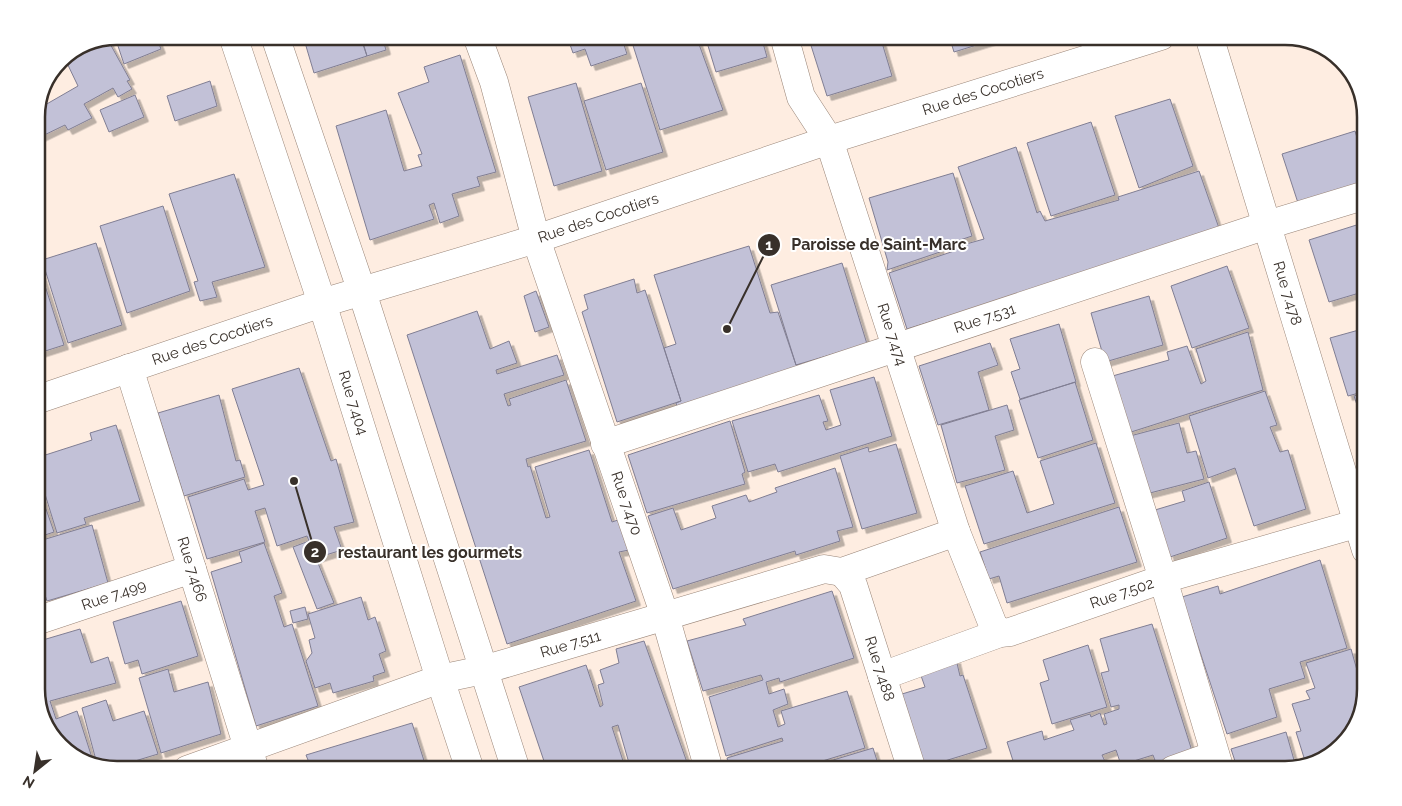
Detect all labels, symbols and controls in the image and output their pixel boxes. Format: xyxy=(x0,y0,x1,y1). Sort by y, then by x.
street label: Rue des Cocotiers xyxy=(920,64,1046,119)
street label: Rue des Cocotiers xyxy=(535,189,661,247)
callout: Paroisse de Saint-Marc xyxy=(756,229,977,260)
text: Paroisse de Saint-Marc xyxy=(791,235,967,254)
text: 1 xyxy=(765,236,773,254)
street label: Rue 7.478 xyxy=(1269,259,1306,328)
street label: Rue 7.531 xyxy=(952,300,1018,337)
street label: Rue 7.474 xyxy=(873,301,911,368)
street label: Rue des Cocotiers xyxy=(149,311,275,369)
street label: Rue 7.404 xyxy=(335,368,372,437)
street label: Rue 7.470 xyxy=(607,469,646,538)
street label: Rue 7.466 xyxy=(173,534,211,604)
callout: restaurant les gourmets xyxy=(302,537,532,568)
text: 2 xyxy=(311,543,319,561)
text: restaurant les gourmets xyxy=(338,543,522,562)
street label: Rue 7.502 xyxy=(1088,574,1156,613)
street label: Rue 7.499 xyxy=(79,576,149,614)
street label: Rue 7.511 xyxy=(538,626,603,662)
street label: Rue 7.488 xyxy=(861,634,899,704)
north arrow xyxy=(10,746,60,796)
text: N xyxy=(20,773,37,792)

